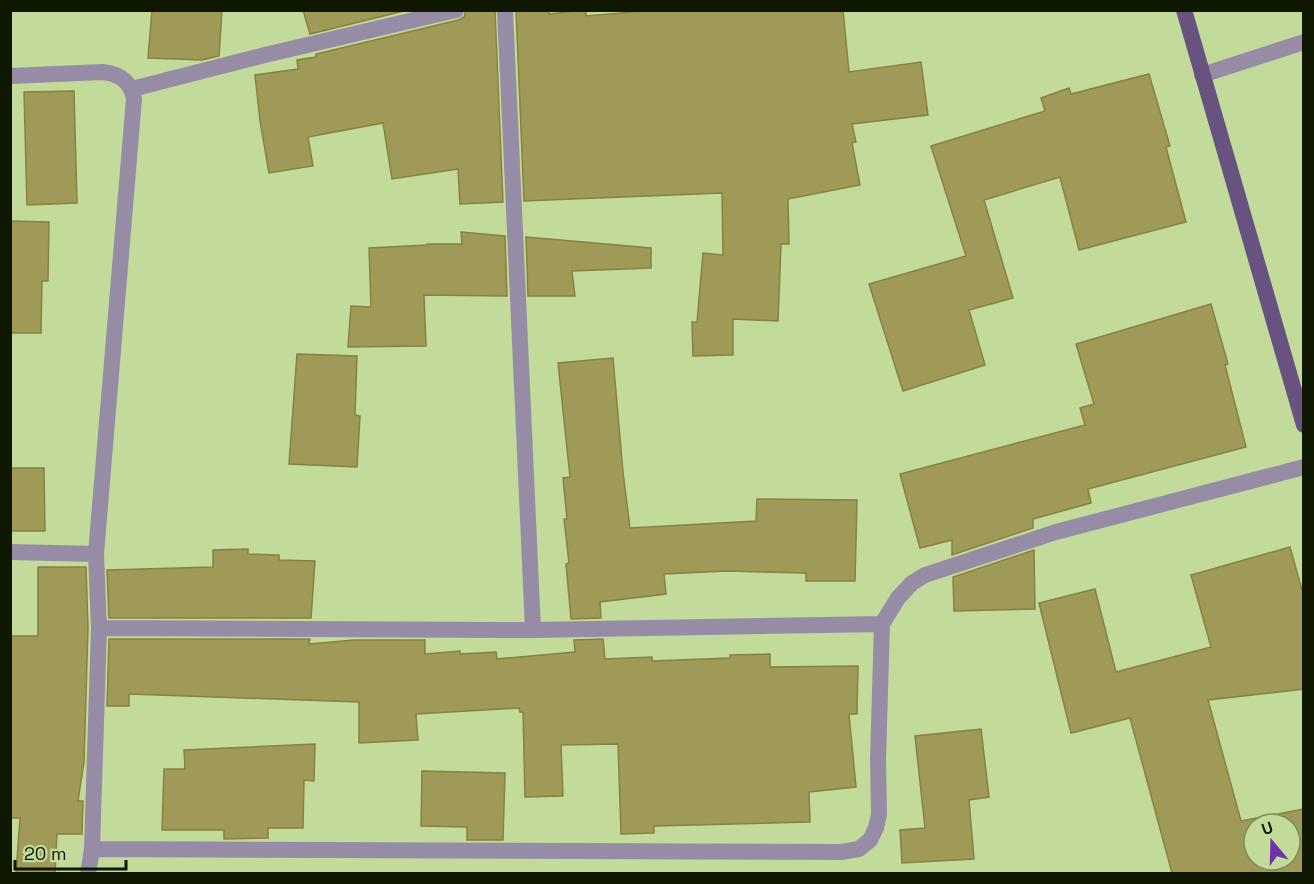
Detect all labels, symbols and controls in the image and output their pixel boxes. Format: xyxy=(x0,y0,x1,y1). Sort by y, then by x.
north arrow xyxy=(1242,812,1302,872)
text: U xyxy=(1259,817,1276,840)
scale bar xyxy=(15,833,126,871)
text: 20 m xyxy=(24,842,67,865)

